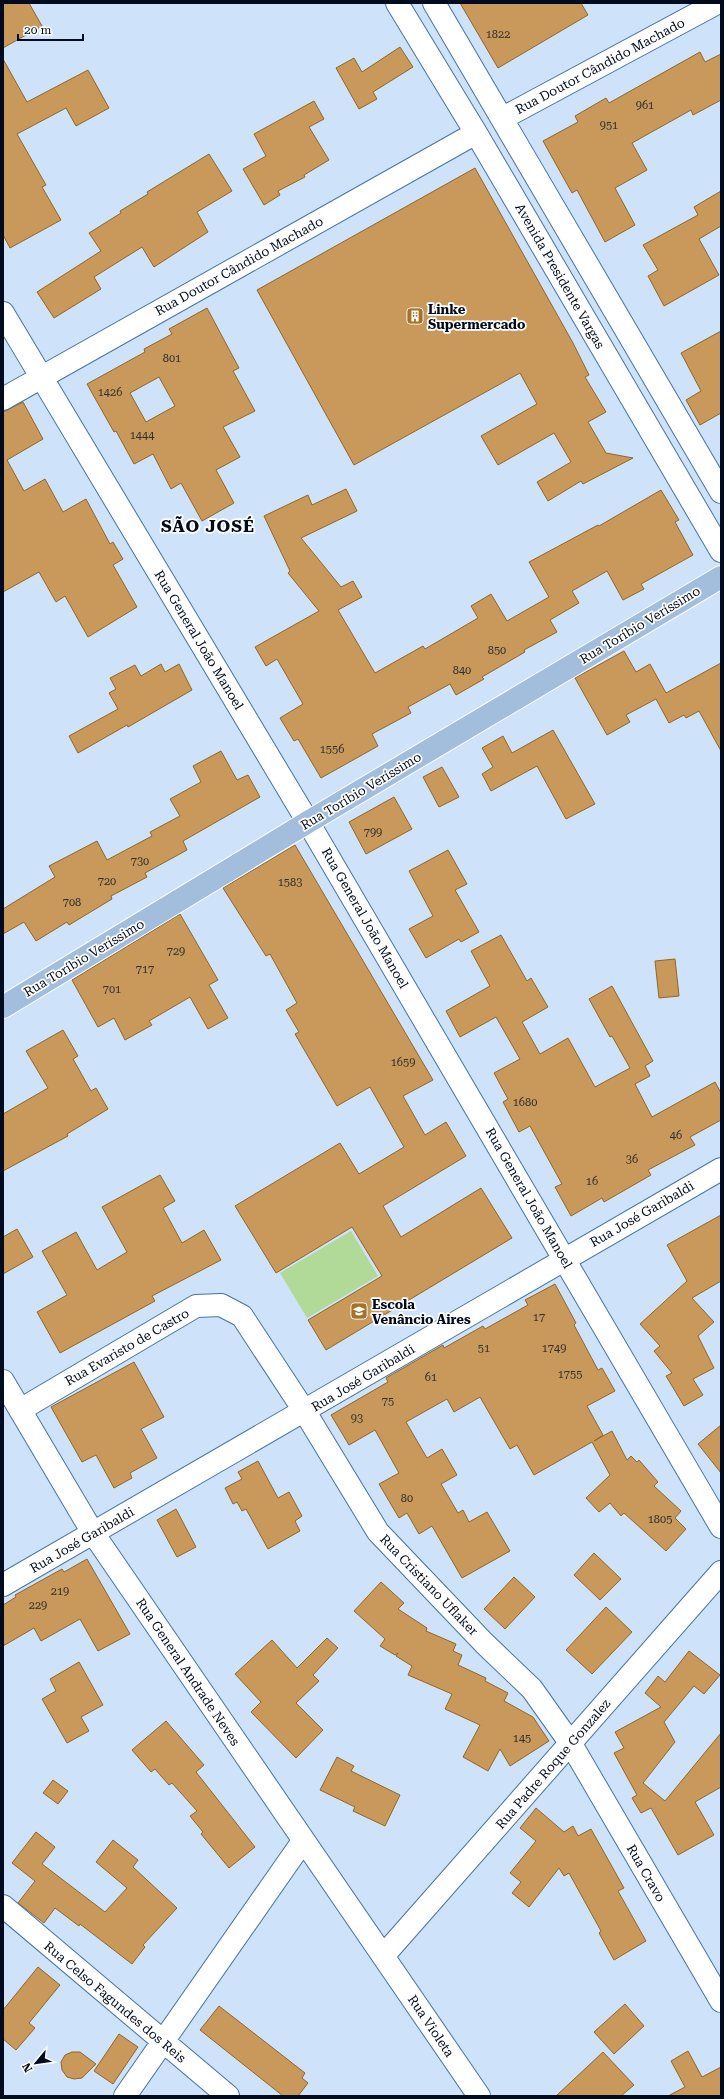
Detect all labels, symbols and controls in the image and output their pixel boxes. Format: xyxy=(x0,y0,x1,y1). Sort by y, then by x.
street label: Rua Doutor Cândido Machado xyxy=(513,15,687,117)
scale bar xyxy=(18,16,83,42)
text: 20 m xyxy=(24,23,51,37)
house number: 1822 xyxy=(486,28,510,41)
house number: 961 xyxy=(636,99,654,112)
house number: 951 xyxy=(600,119,618,132)
street label: Avenida Presidente Vargas xyxy=(512,201,608,351)
street label: Rua Doutor Cândido Machado xyxy=(152,213,326,319)
place label: Linke Supermercado xyxy=(428,302,525,332)
building icon: Linke Supermercado xyxy=(405,306,425,326)
house number: 801 xyxy=(163,352,181,365)
house number: 1426 xyxy=(98,386,122,399)
house number: 1444 xyxy=(130,429,155,442)
district label: SÃO JOSÉ xyxy=(161,516,255,536)
street label: Rua General João Manoel xyxy=(151,568,247,712)
street label: Rua Toríbio Veríssimo xyxy=(577,583,703,667)
house number: 850 xyxy=(488,644,506,657)
house number: 840 xyxy=(453,664,471,677)
house number: 1556 xyxy=(320,743,344,756)
street label: Rua Toríbio Veríssimo xyxy=(298,749,424,833)
house number: 799 xyxy=(364,826,382,839)
street label: Rua General João Manoel xyxy=(319,845,411,991)
house number: 730 xyxy=(131,855,149,868)
house number: 720 xyxy=(98,875,116,888)
house number: 1583 xyxy=(278,876,302,889)
house number: 708 xyxy=(63,896,81,909)
street label: Rua Toríbio Veríssimo xyxy=(21,916,147,1000)
house number: 729 xyxy=(167,945,185,958)
house number: 717 xyxy=(136,963,154,976)
house number: 701 xyxy=(103,983,121,996)
house number: 1659 xyxy=(391,1056,415,1069)
house number: 1680 xyxy=(513,1096,537,1109)
street label: Rua General João Manoel xyxy=(483,1125,575,1271)
house number: 46 xyxy=(670,1129,682,1142)
house number: 36 xyxy=(626,1153,638,1166)
house number: 16 xyxy=(586,1175,598,1188)
street label: Rua José Garibaldi xyxy=(587,1178,697,1250)
place label: Escola Venâncio Aires xyxy=(372,1297,471,1327)
school or university icon: Escola Venâncio Aires xyxy=(349,1301,369,1321)
street label: Rua Evaristo de Castro xyxy=(62,1305,192,1389)
house number: 17 xyxy=(533,1311,545,1324)
street label: Rua José Garibaldi xyxy=(309,1341,417,1415)
house number: 51 xyxy=(478,1342,490,1355)
house number: 1749 xyxy=(542,1342,566,1355)
house number: 1755 xyxy=(558,1368,582,1381)
house number: 61 xyxy=(425,1371,437,1384)
house number: 75 xyxy=(382,1395,394,1408)
house number: 93 xyxy=(351,1412,363,1425)
house number: 80 xyxy=(401,1492,413,1505)
street label: Rua José Garibaldi xyxy=(27,1504,137,1576)
house number: 1805 xyxy=(648,1513,672,1526)
street label: Rua Cristiano Uflaker xyxy=(377,1532,481,1639)
house number: 219 xyxy=(51,1585,69,1598)
street label: Rua General Andrade Neves xyxy=(133,1596,243,1748)
house number: 229 xyxy=(29,1599,47,1612)
street label: Rua Padre Roque Gonzalez xyxy=(493,1696,613,1832)
house number: 145 xyxy=(513,1732,531,1745)
street label: Rua Cravo xyxy=(624,1842,668,1904)
street label: Rua Celso Fagundes dos Reis xyxy=(41,1938,189,2066)
street label: Rua Violeta xyxy=(405,1992,457,2060)
north arrow xyxy=(16,2043,56,2083)
text: N xyxy=(20,2060,35,2074)

